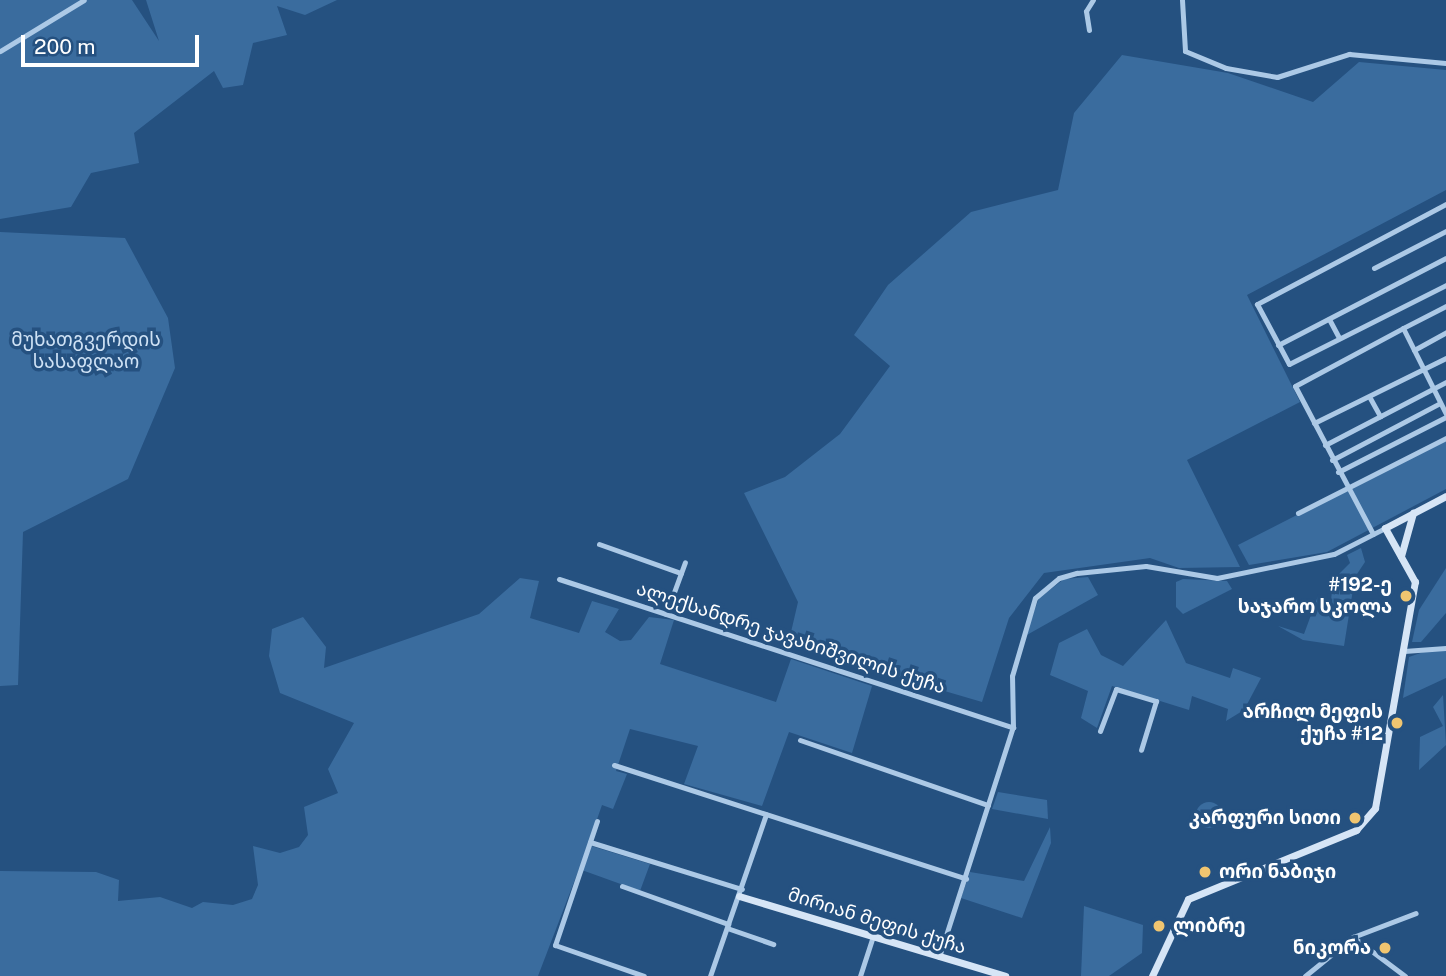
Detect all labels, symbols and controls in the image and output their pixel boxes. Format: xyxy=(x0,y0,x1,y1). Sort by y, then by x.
scale bar xyxy=(24,21,203,65)
text: 200 m xyxy=(34,34,95,59)
park label: მუხათგვერდის სასაფლაო xyxy=(11,329,161,373)
place label: #192-ე საჯარო სკოლა xyxy=(1238,574,1392,618)
street label: ალექსანდრე ჯავახიშვილის ქუჩა xyxy=(634,577,948,699)
marker: #192-ე საჯარო სკოლა xyxy=(1398,588,1414,604)
place label: არჩილ მეფის ქუჩა #12 xyxy=(1243,701,1383,745)
marker: არჩილ მეფის ქუჩა #12 xyxy=(1389,715,1405,731)
place label: კარფური სითი xyxy=(1189,807,1341,829)
marker: კარფური სითი xyxy=(1347,810,1363,826)
place label: ორი ნაბიჯი xyxy=(1219,861,1336,883)
marker: ორი ნაბიჯი xyxy=(1197,864,1213,880)
street label: მირიან მეფის ქუჩა xyxy=(785,883,969,959)
place label: ლიბრე xyxy=(1173,915,1246,937)
marker: ლიბრე xyxy=(1151,918,1167,934)
place label: ნიკორა xyxy=(1293,937,1371,959)
marker: ნიკორა xyxy=(1377,940,1393,956)

